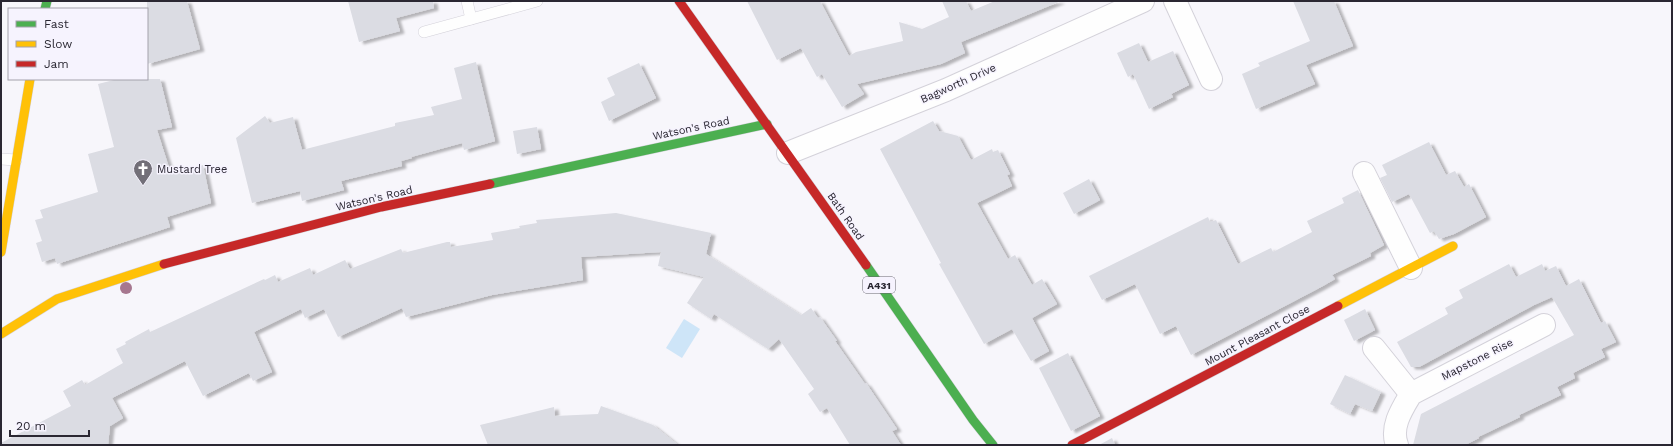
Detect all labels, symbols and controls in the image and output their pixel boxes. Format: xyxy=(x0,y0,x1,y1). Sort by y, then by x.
legend xyxy=(8,8,148,80)
text: Fast xyxy=(44,17,69,31)
text: Slow xyxy=(44,37,72,51)
text: Jam xyxy=(44,57,69,71)
street label: Bagworth Drive xyxy=(918,61,998,106)
street label: Watson's Road xyxy=(651,114,731,143)
church icon: Mustard Tree xyxy=(132,158,154,186)
place label: Mustard Tree xyxy=(157,163,227,176)
street label: Watson's Road xyxy=(334,183,414,214)
street label: Bath Road xyxy=(824,190,867,243)
road number: A431 xyxy=(863,277,895,293)
street label: Mount Pleasant Close xyxy=(1202,302,1312,369)
street label: Mapstone Rise xyxy=(1439,336,1515,383)
scale bar xyxy=(10,412,89,438)
text: 20 m xyxy=(16,419,46,433)

